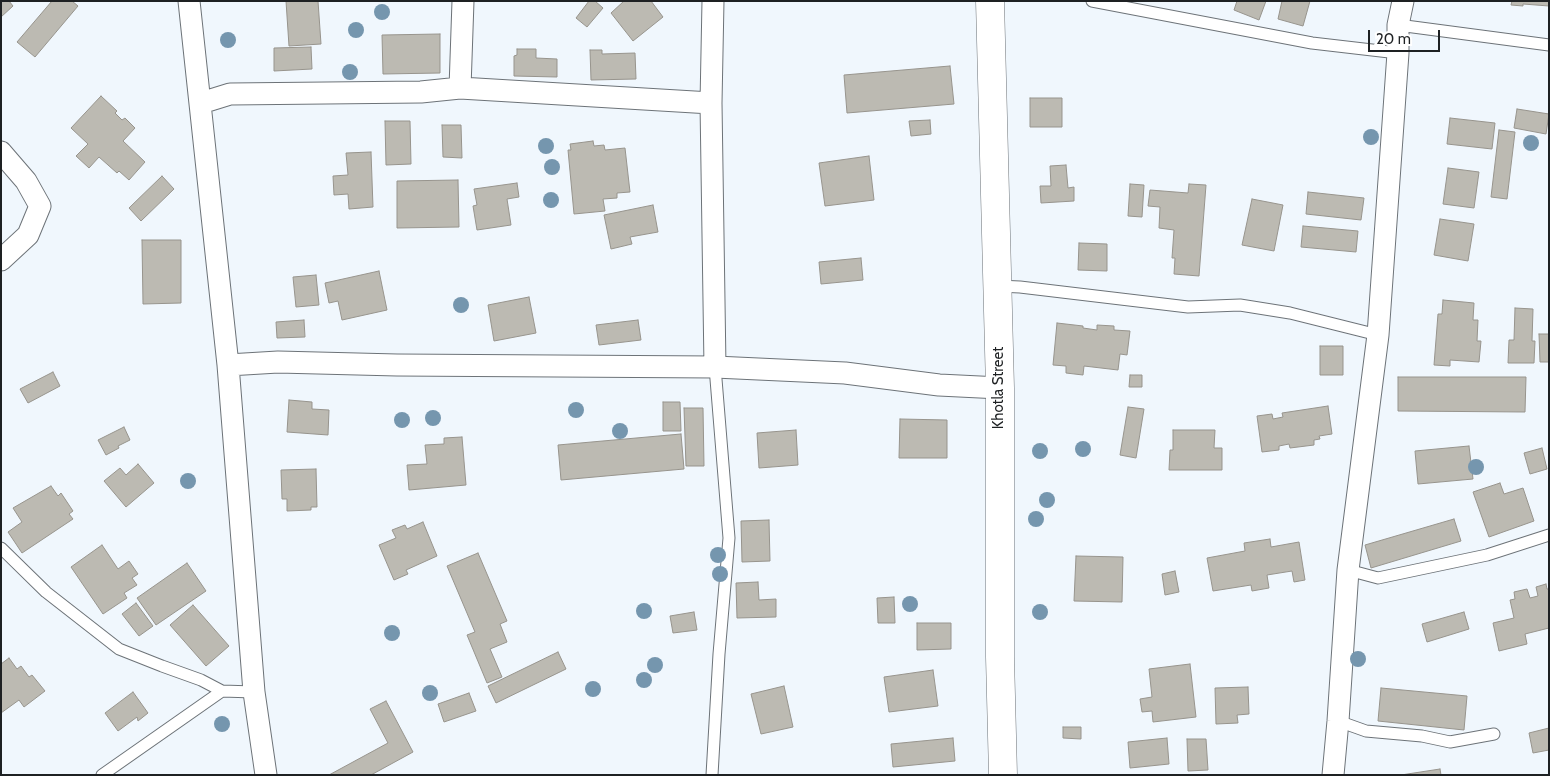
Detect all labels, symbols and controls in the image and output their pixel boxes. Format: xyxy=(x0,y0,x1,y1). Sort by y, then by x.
scale bar xyxy=(1370,20,1442,52)
text: 20 m xyxy=(1376,30,1411,48)
street label: Khotla Street xyxy=(990,347,1008,429)

